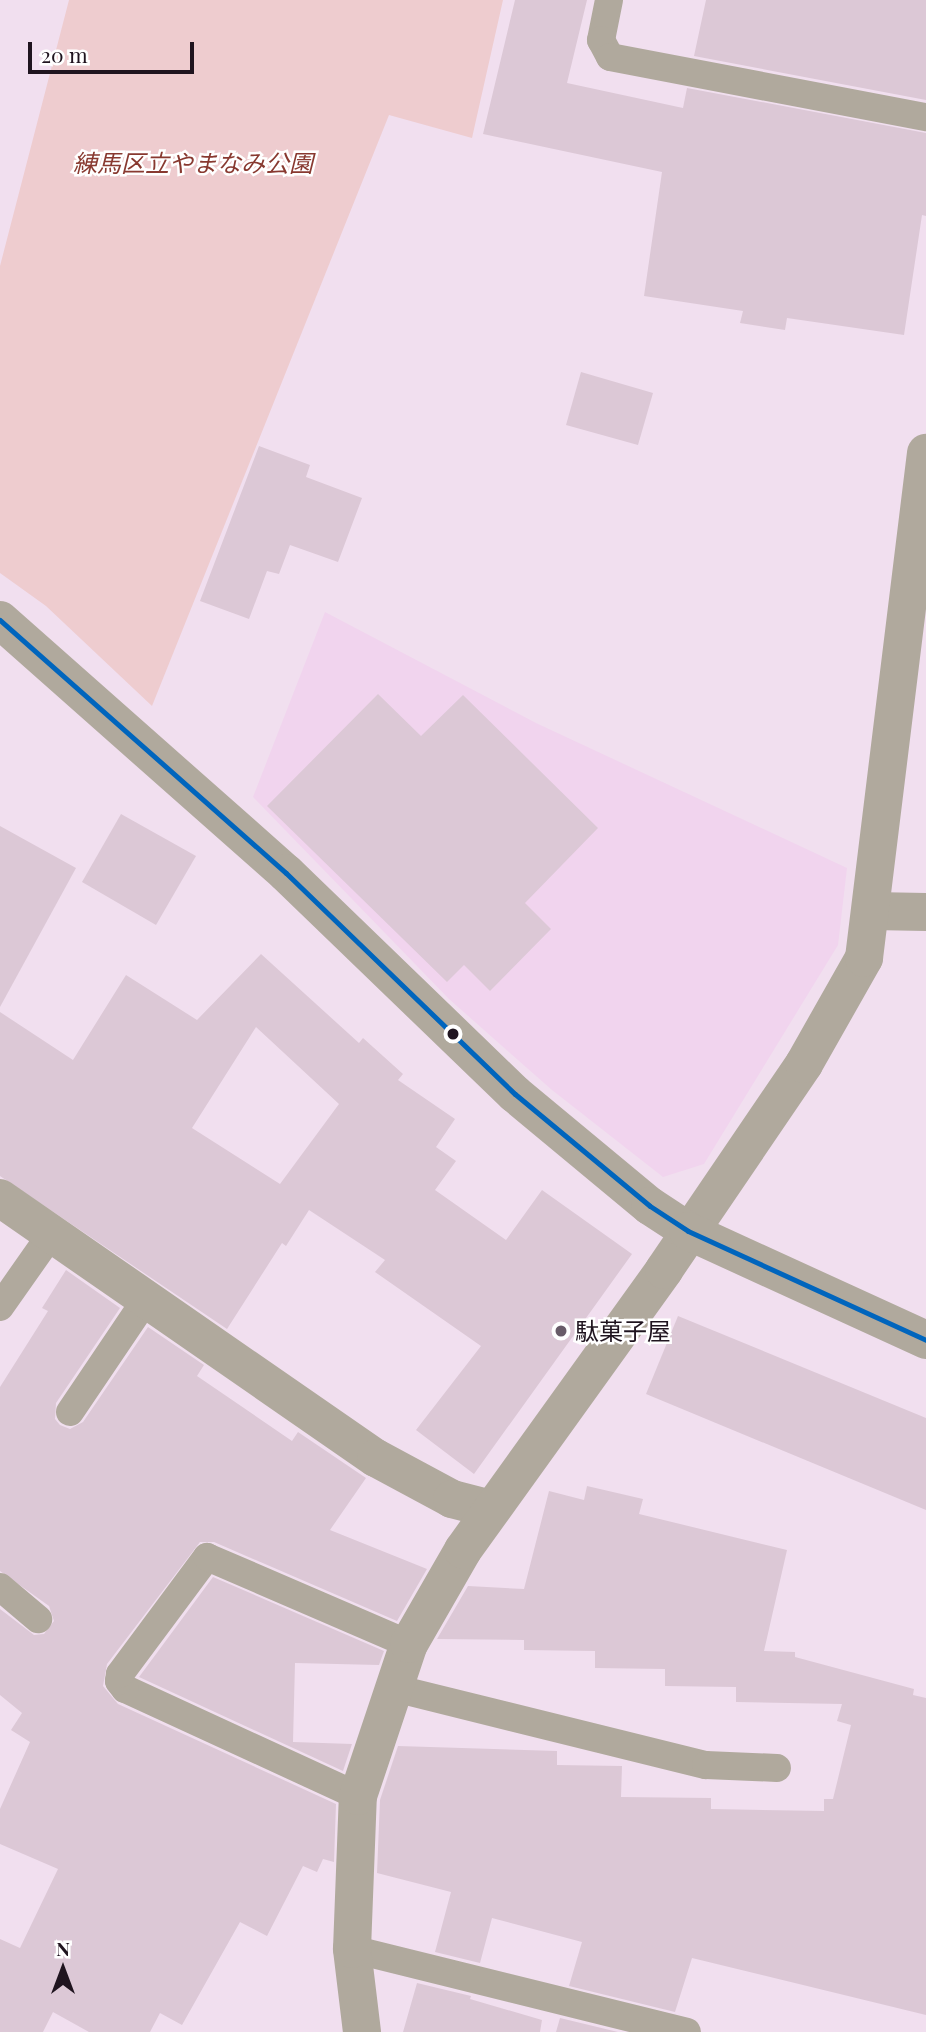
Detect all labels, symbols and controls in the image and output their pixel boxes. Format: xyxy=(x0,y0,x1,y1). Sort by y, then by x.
scale bar xyxy=(32,28,198,72)
text: 20 m xyxy=(41,40,88,68)
park label: 練馬区立やまなみ公園 xyxy=(73,149,313,177)
unlabelled marker xyxy=(446,1027,460,1041)
place label: 駄菓子屋 xyxy=(575,1317,671,1345)
marker: 駄菓子屋 xyxy=(553,1323,569,1339)
north arrow xyxy=(28,1934,98,2004)
text: N xyxy=(56,1935,70,1961)

